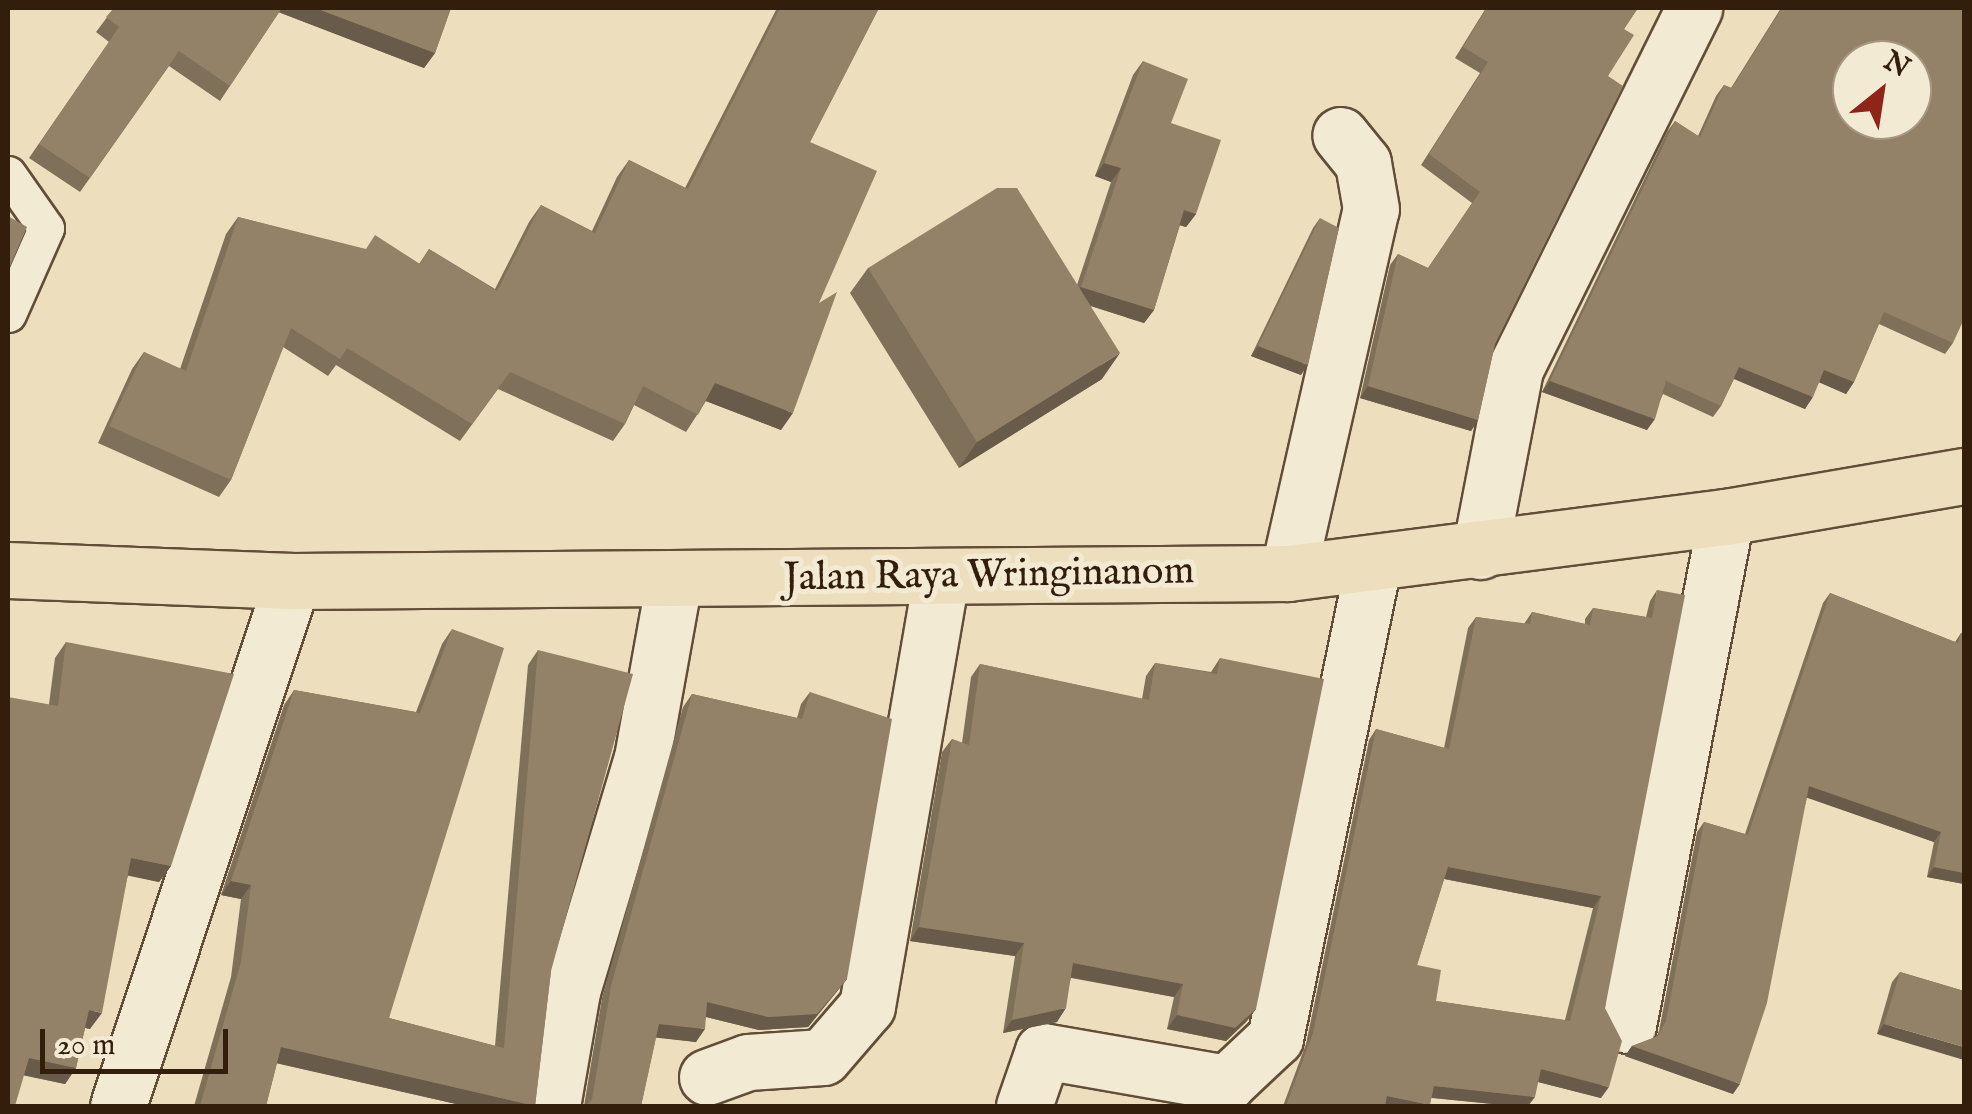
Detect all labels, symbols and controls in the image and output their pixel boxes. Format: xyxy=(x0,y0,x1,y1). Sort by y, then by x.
north arrow xyxy=(1832,40,1932,140)
text: N xyxy=(1877,44,1915,87)
street label: Jalan Raya Wringinanom xyxy=(783,548,1195,604)
scale bar xyxy=(45,1009,232,1071)
text: 20 m xyxy=(57,1027,116,1065)

